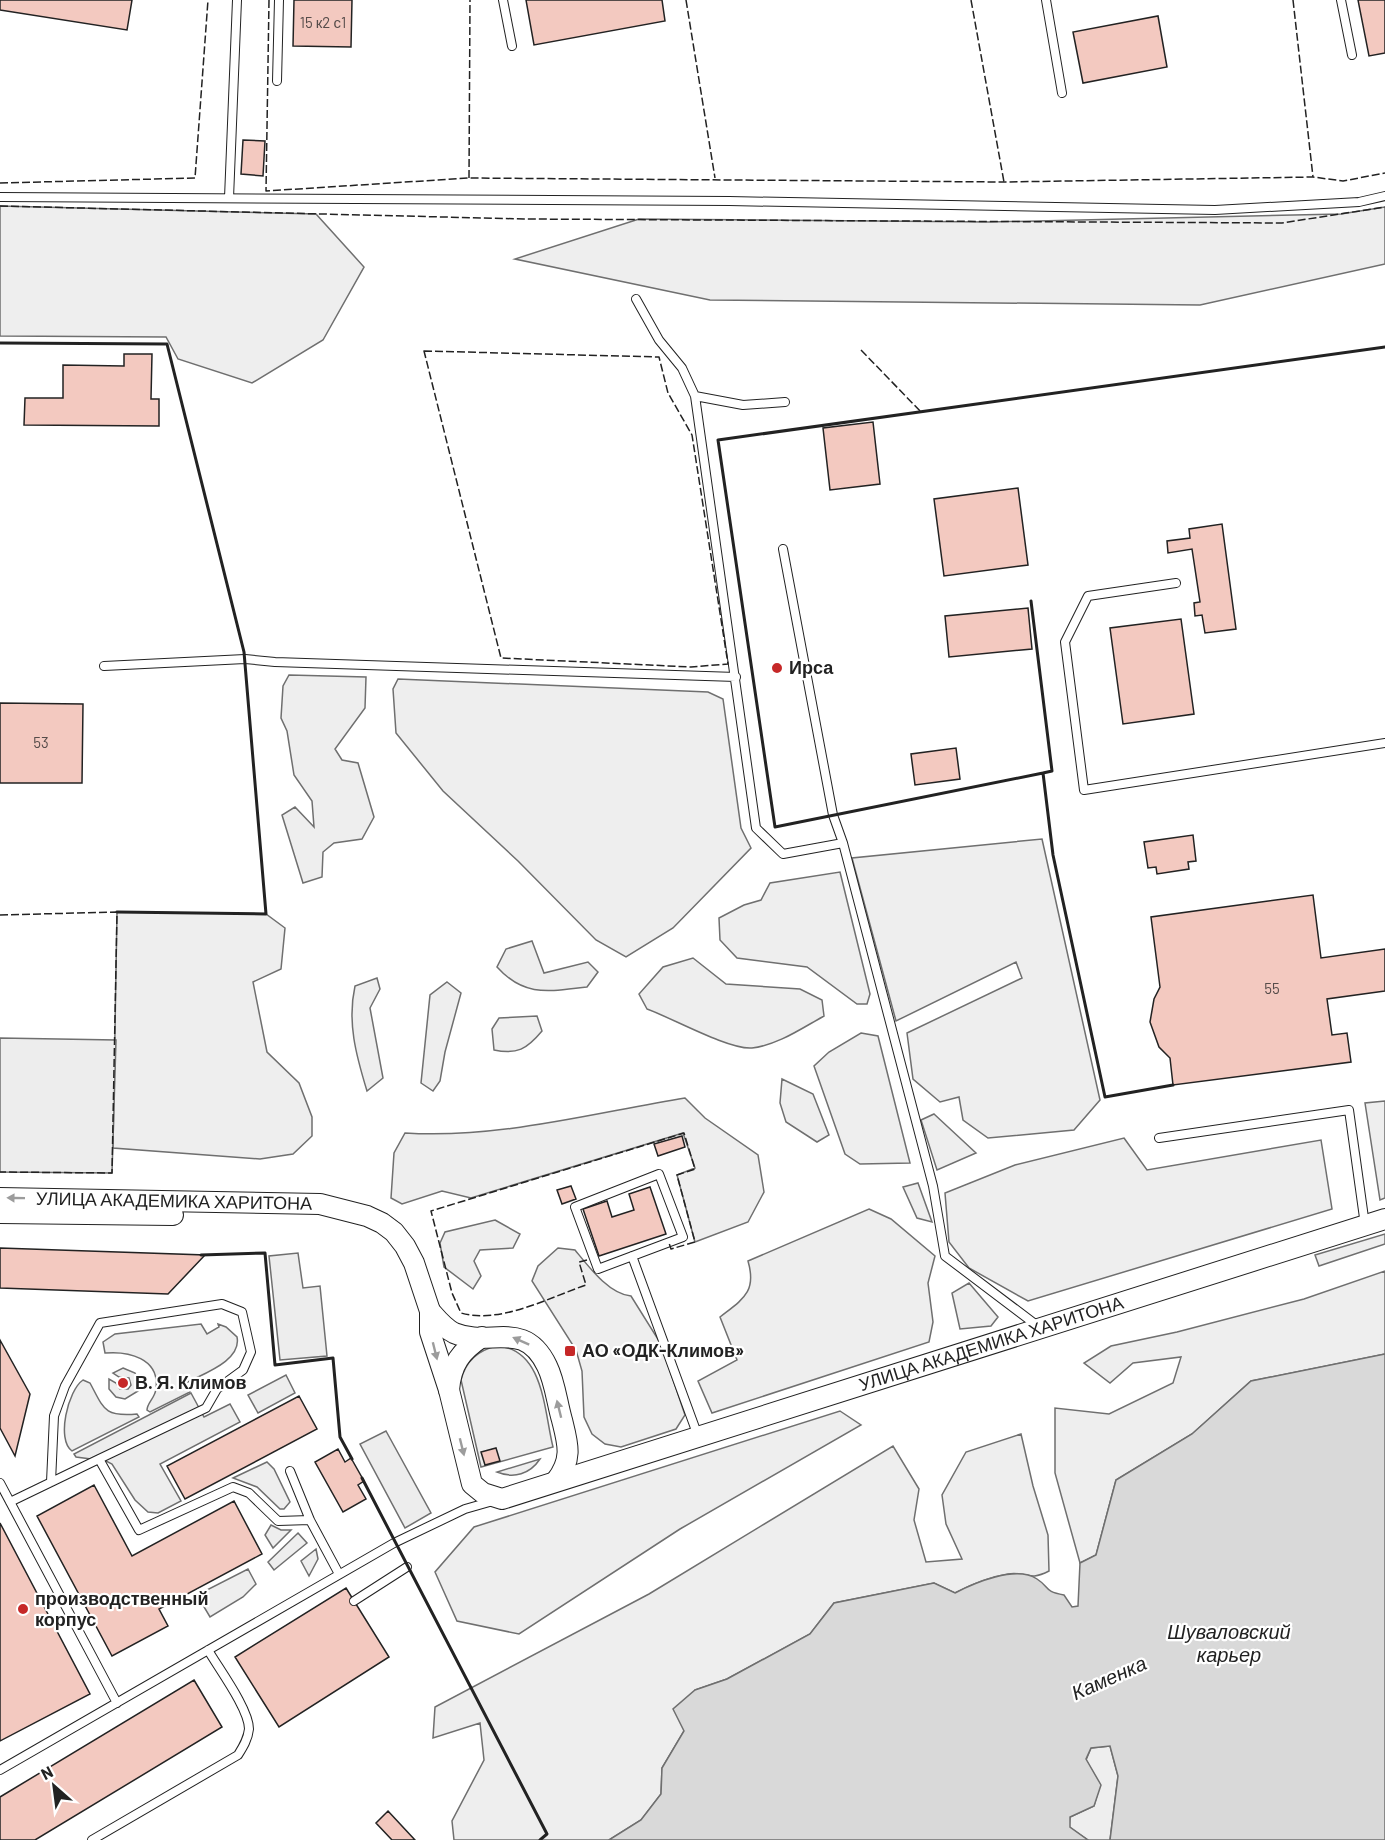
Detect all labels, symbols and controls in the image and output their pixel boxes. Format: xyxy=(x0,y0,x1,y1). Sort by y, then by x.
house number: 15 к2 с1 xyxy=(300,13,346,31)
place label: Ирса xyxy=(789,656,834,678)
marker: Ирса xyxy=(770,661,784,675)
house number: 53 xyxy=(33,733,49,751)
house number: 55 xyxy=(1264,979,1280,997)
street label: УЛИЦА АКАДЕМИКА ХАРИТОНА xyxy=(36,1187,312,1214)
one-way arrow xyxy=(7,1193,26,1203)
street label: УЛИЦА АКАДЕМИКА ХАРИТОНА xyxy=(856,1291,1126,1395)
one-way arrow xyxy=(513,1336,530,1345)
place label: АО «ОДК-Климов» xyxy=(582,1339,744,1361)
one-way arrow xyxy=(431,1342,441,1361)
marker: АО «ОДК-Климов» xyxy=(563,1344,577,1358)
place label: В. Я. Климов xyxy=(135,1371,246,1393)
marker: В. Я. Климов xyxy=(116,1376,130,1390)
one-way arrow xyxy=(554,1400,564,1419)
one-way arrow xyxy=(458,1438,468,1456)
place label: производственный корпус xyxy=(35,1587,209,1630)
marker: производственный корпус xyxy=(16,1602,30,1616)
water label: Шуваловский карьер xyxy=(1167,1619,1291,1666)
water label: Каменка xyxy=(1067,1650,1150,1704)
north arrow xyxy=(24,1756,84,1816)
text: N xyxy=(38,1761,56,1783)

